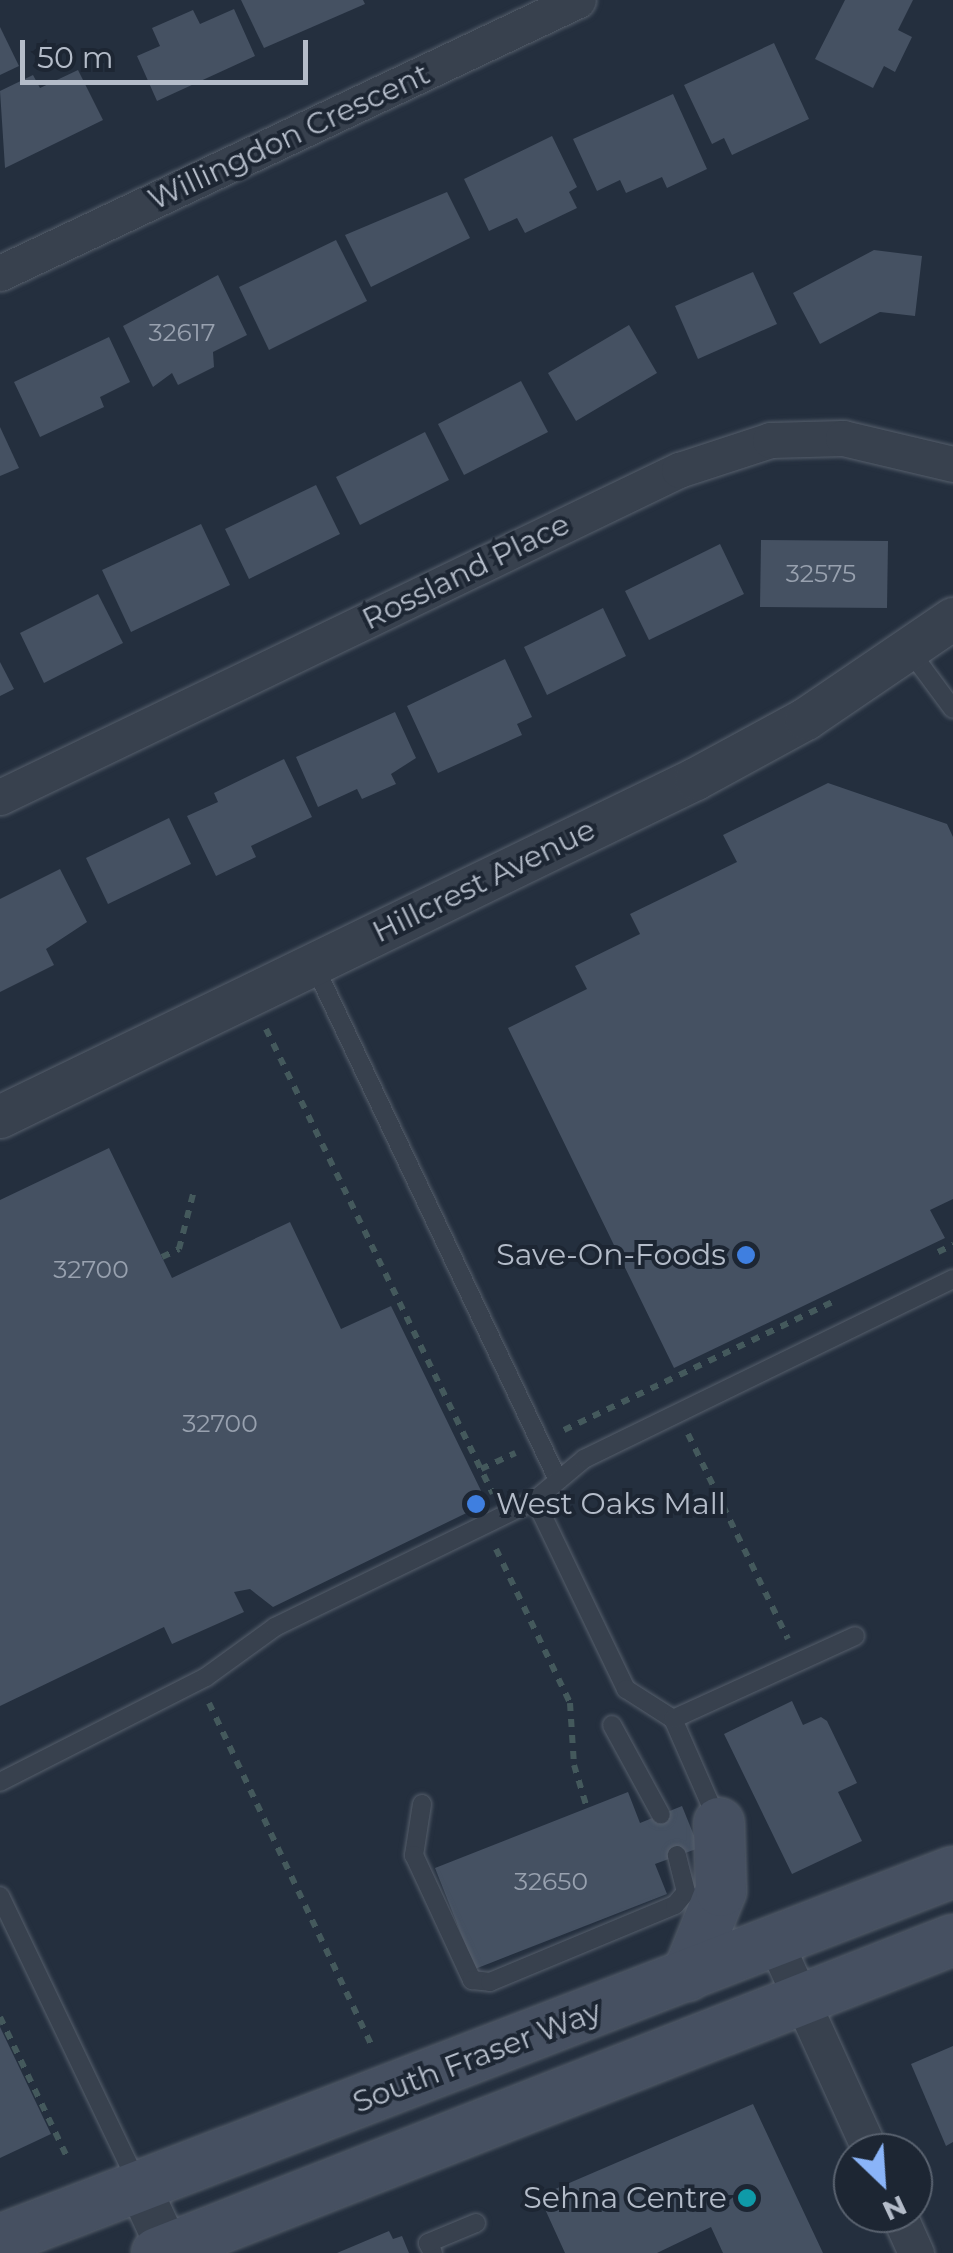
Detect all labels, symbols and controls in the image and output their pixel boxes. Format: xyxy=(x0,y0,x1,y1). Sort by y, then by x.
scale bar xyxy=(25,20,312,82)
text: 50 m xyxy=(37,39,114,76)
street label: Willingdon Crescent xyxy=(143,56,435,218)
house number: 32617 xyxy=(148,317,216,347)
street label: Rossland Place xyxy=(357,506,575,638)
house number: 32575 xyxy=(786,558,856,588)
street label: Hillcrest Avenue xyxy=(367,812,601,950)
place label: Save-On-Foods xyxy=(496,1237,726,1273)
marker: Save-On-Foods xyxy=(735,1244,757,1266)
house number: 32700 xyxy=(53,1254,129,1284)
house number: 32700 xyxy=(182,1408,258,1438)
place label: West Oaks Mall xyxy=(496,1486,726,1522)
marker: West Oaks Mall xyxy=(465,1493,487,1515)
house number: 32650 xyxy=(514,1866,588,1896)
street label: South Fraser Way xyxy=(348,1993,606,2121)
north arrow xyxy=(833,2133,933,2233)
place label: Sehna Centre xyxy=(523,2180,727,2216)
marker: Sehna Centre xyxy=(736,2187,758,2209)
text: N xyxy=(877,2188,912,2229)

